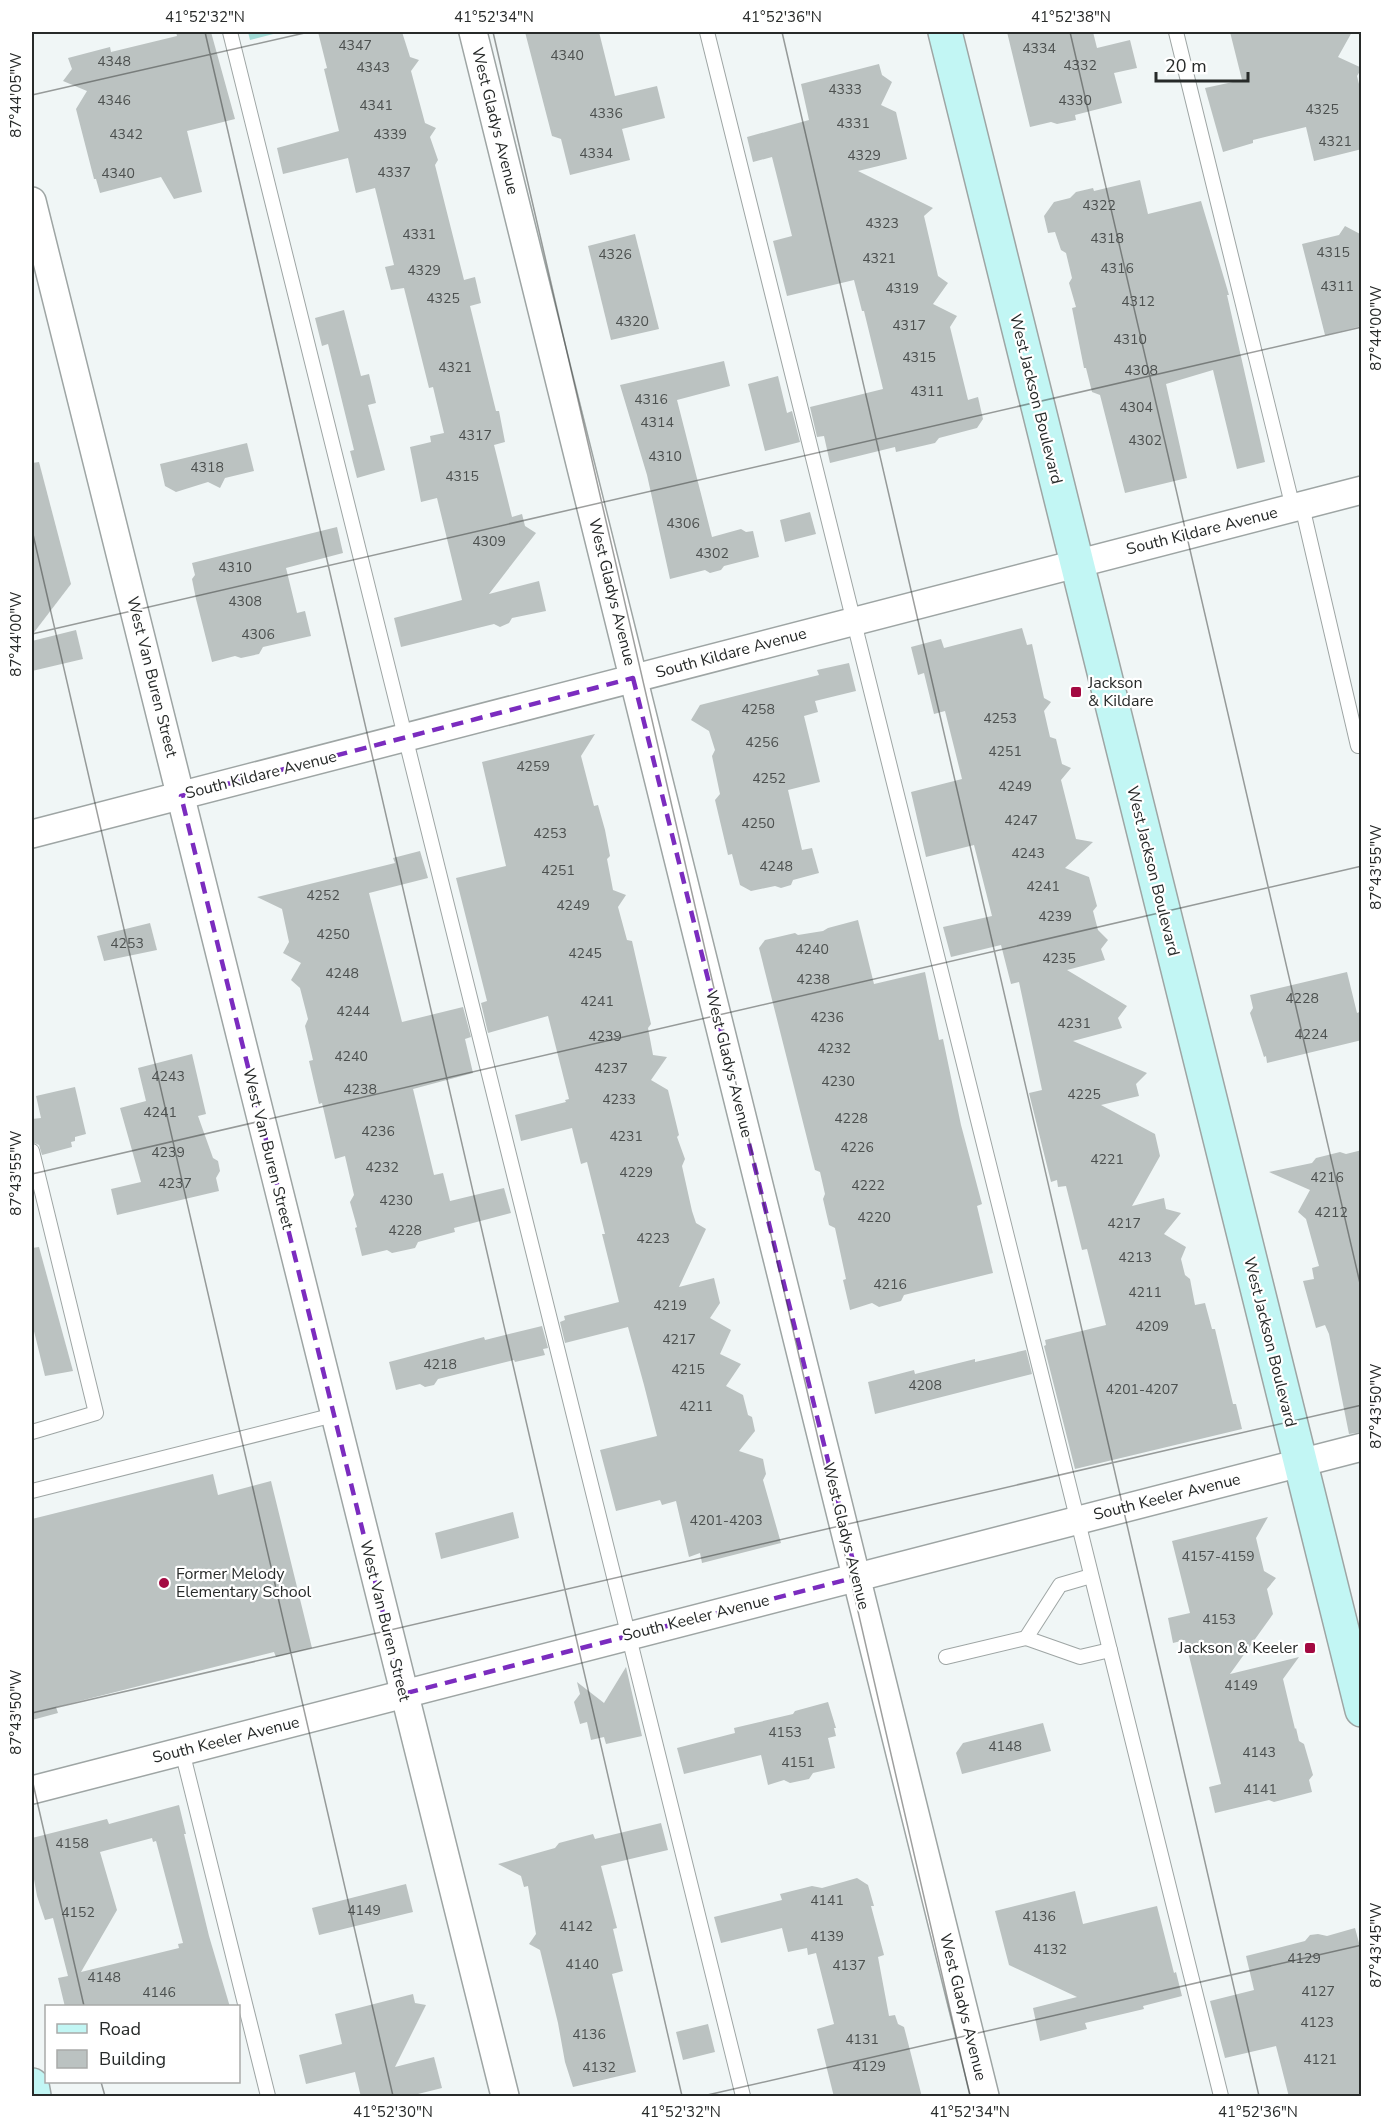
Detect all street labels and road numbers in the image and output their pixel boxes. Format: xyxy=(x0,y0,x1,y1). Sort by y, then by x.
street label: West Gladys Avenue xyxy=(466,45,524,197)
street label: West Jackson Boulevard xyxy=(1004,312,1068,486)
street label: South Kildare Avenue xyxy=(1124,502,1280,560)
street label: West Gladys Avenue xyxy=(583,516,641,668)
street label: West Van Buren Street xyxy=(121,594,183,760)
street label: South Kildare Avenue xyxy=(653,622,809,684)
street label: South Kildare Avenue xyxy=(183,746,339,804)
street label: West Jackson Boulevard xyxy=(1121,784,1185,958)
street label: West Gladys Avenue xyxy=(700,988,758,1140)
street label: West Van Buren Street xyxy=(237,1066,299,1232)
street label: West Jackson Boulevard xyxy=(1238,1255,1302,1429)
street label: West Gladys Avenue xyxy=(817,1460,875,1612)
street label: South Keeler Avenue xyxy=(1091,1468,1243,1526)
street label: West Van Buren Street xyxy=(354,1538,416,1704)
street label: South Keeler Avenue xyxy=(620,1589,772,1647)
street label: South Keeler Avenue xyxy=(150,1711,302,1769)
street label: West Gladys Avenue xyxy=(934,1931,992,2083)

